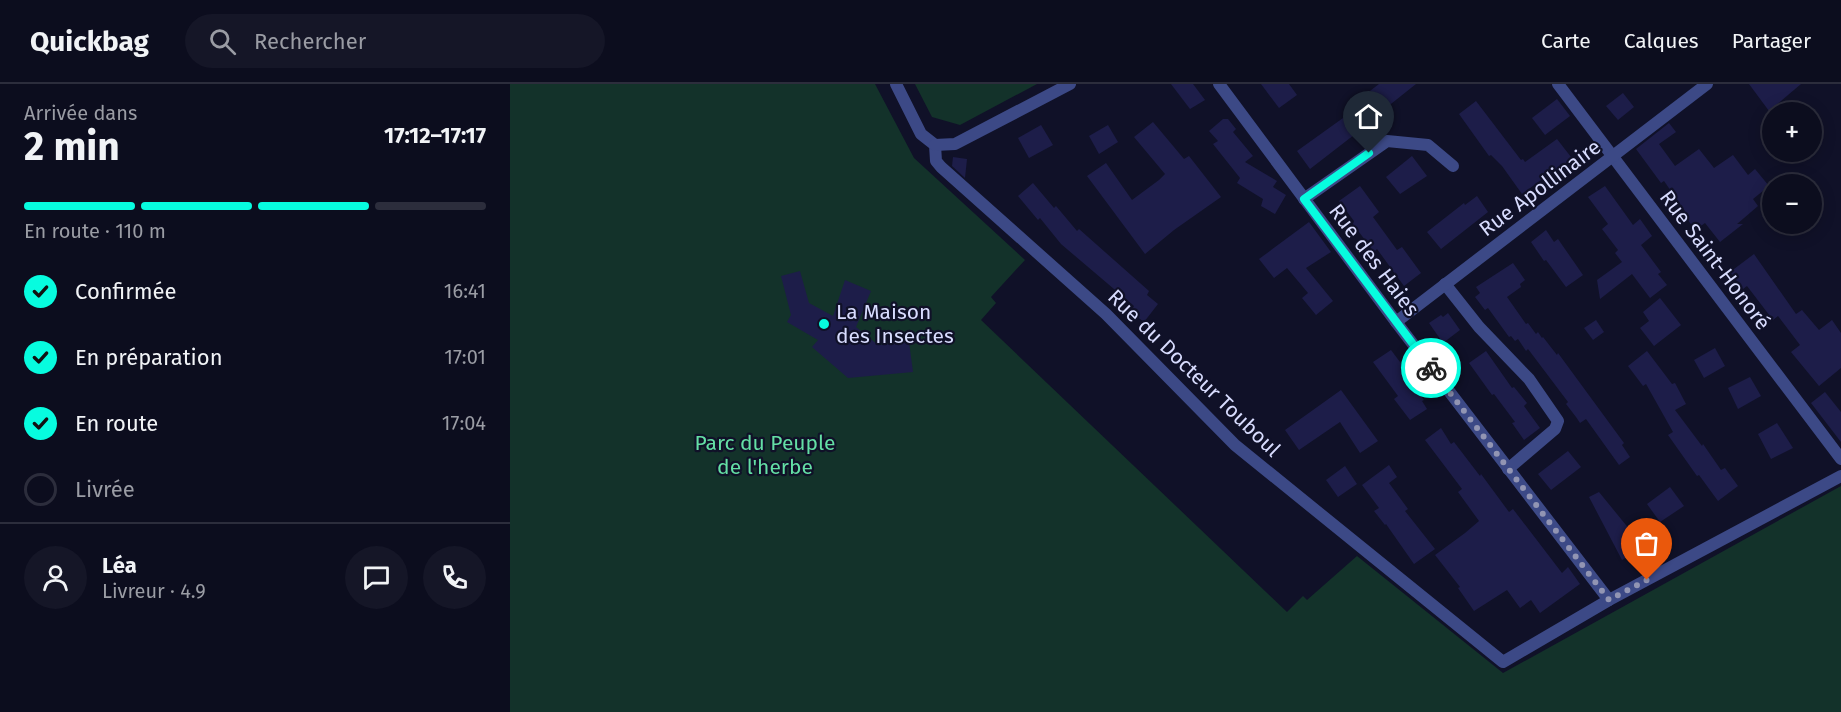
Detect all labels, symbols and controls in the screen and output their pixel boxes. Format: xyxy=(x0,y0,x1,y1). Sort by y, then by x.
search box xyxy=(185,14,605,68)
text: Quickbag xyxy=(30,25,149,58)
icon: search xyxy=(206,25,239,58)
text: Rechercher xyxy=(254,28,366,55)
text: Carte xyxy=(1541,28,1591,54)
text: Calques xyxy=(1624,28,1699,54)
text: Partager xyxy=(1732,28,1811,54)
pin xyxy=(1343,91,1394,153)
icon: home xyxy=(1352,100,1385,133)
text: Arrivée dans xyxy=(24,101,137,125)
map controls xyxy=(1762,102,1822,234)
button: + xyxy=(1762,102,1822,162)
text: 17:12–17:17 xyxy=(384,122,486,149)
text: 2 min xyxy=(24,124,120,170)
street label: Rue Apollinaire xyxy=(1474,134,1606,242)
button: − xyxy=(1762,174,1822,234)
street label: Rue Saint-Honoré xyxy=(1654,185,1776,335)
street label: Rue des Haies xyxy=(1323,199,1425,322)
text: En route · 110 m xyxy=(24,219,166,243)
icon: check xyxy=(24,275,57,308)
text: Confirmée xyxy=(75,278,177,305)
text: 16:41 xyxy=(444,279,486,303)
street label: Rue du Docteur Touboul xyxy=(1102,284,1286,462)
place label: La Maison des Insectes xyxy=(836,299,954,349)
marker: La Maison des Insectes xyxy=(817,317,831,331)
courier xyxy=(1401,338,1461,398)
icon: check xyxy=(24,341,57,374)
text: En préparation xyxy=(75,344,223,371)
text: 17:01 xyxy=(444,345,486,369)
icon: bike xyxy=(1415,352,1448,385)
icon: check xyxy=(24,407,57,440)
text: En route xyxy=(75,410,158,437)
text: 17:04 xyxy=(442,411,486,435)
park label: Parc du Peuple de l'herbe xyxy=(694,430,836,480)
text: Livrée xyxy=(75,476,135,503)
pin xyxy=(1621,518,1672,580)
icon: bag xyxy=(1630,527,1663,560)
button: person xyxy=(24,546,87,609)
button: chat xyxy=(345,546,408,609)
button: phone xyxy=(423,546,486,609)
text: Léa xyxy=(102,552,137,579)
text: Livreur · 4.9 xyxy=(102,579,206,603)

